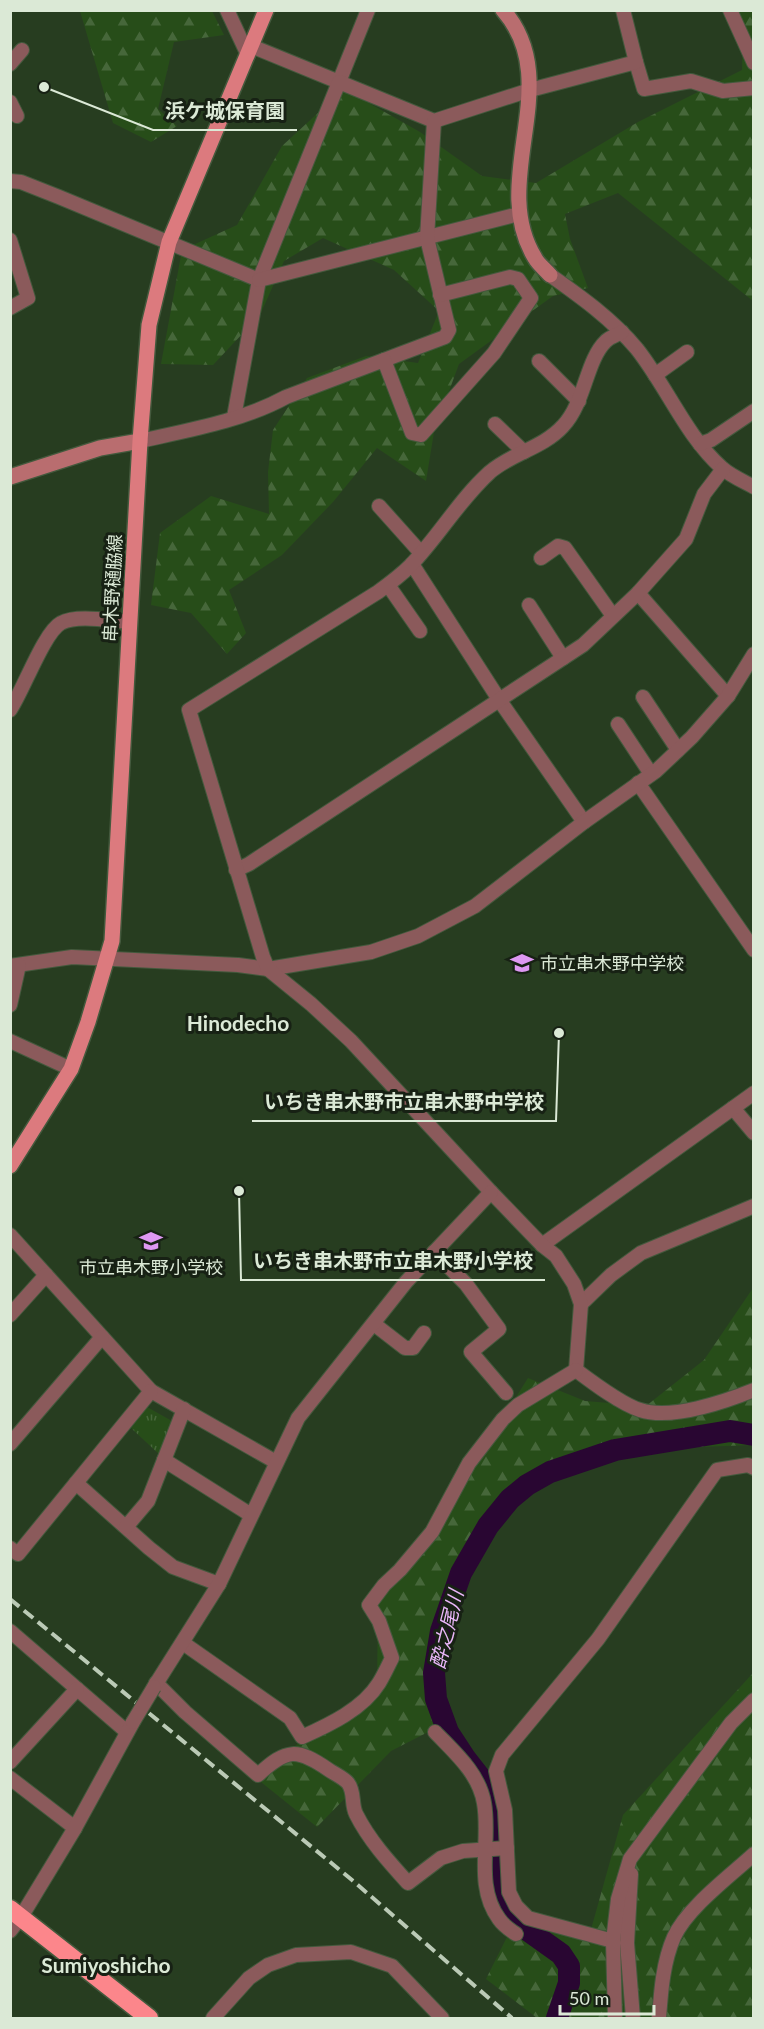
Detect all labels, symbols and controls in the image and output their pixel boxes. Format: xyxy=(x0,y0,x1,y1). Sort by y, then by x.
callout: 浜ケ城保育園 xyxy=(153,92,297,130)
text: 浜ケ城保育園 xyxy=(165,98,285,122)
street label: 串木野樋脇線 xyxy=(98,533,126,643)
school or university icon: 市立串木野中学校 xyxy=(509,950,535,976)
place label: 市立串木野中学校 xyxy=(540,952,684,974)
district label: Hinodecho xyxy=(187,1010,289,1035)
callout: いちき串木野市立串木野中学校 xyxy=(252,1083,556,1121)
text: いちき串木野市立串木野中学校 xyxy=(264,1089,544,1113)
school or university icon: 市立串木野小学校 xyxy=(138,1228,164,1254)
callout: いちき串木野市立串木野小学校 xyxy=(241,1242,545,1280)
text: いちき串木野市立串木野小学校 xyxy=(253,1248,533,1272)
place label: 市立串木野小学校 xyxy=(79,1256,223,1278)
water label: 酔之尾川 xyxy=(425,1585,468,1671)
district label: Sumiyoshicho xyxy=(41,1952,171,1977)
scale bar xyxy=(560,1978,654,2016)
text: 50 m xyxy=(569,1987,609,2009)

